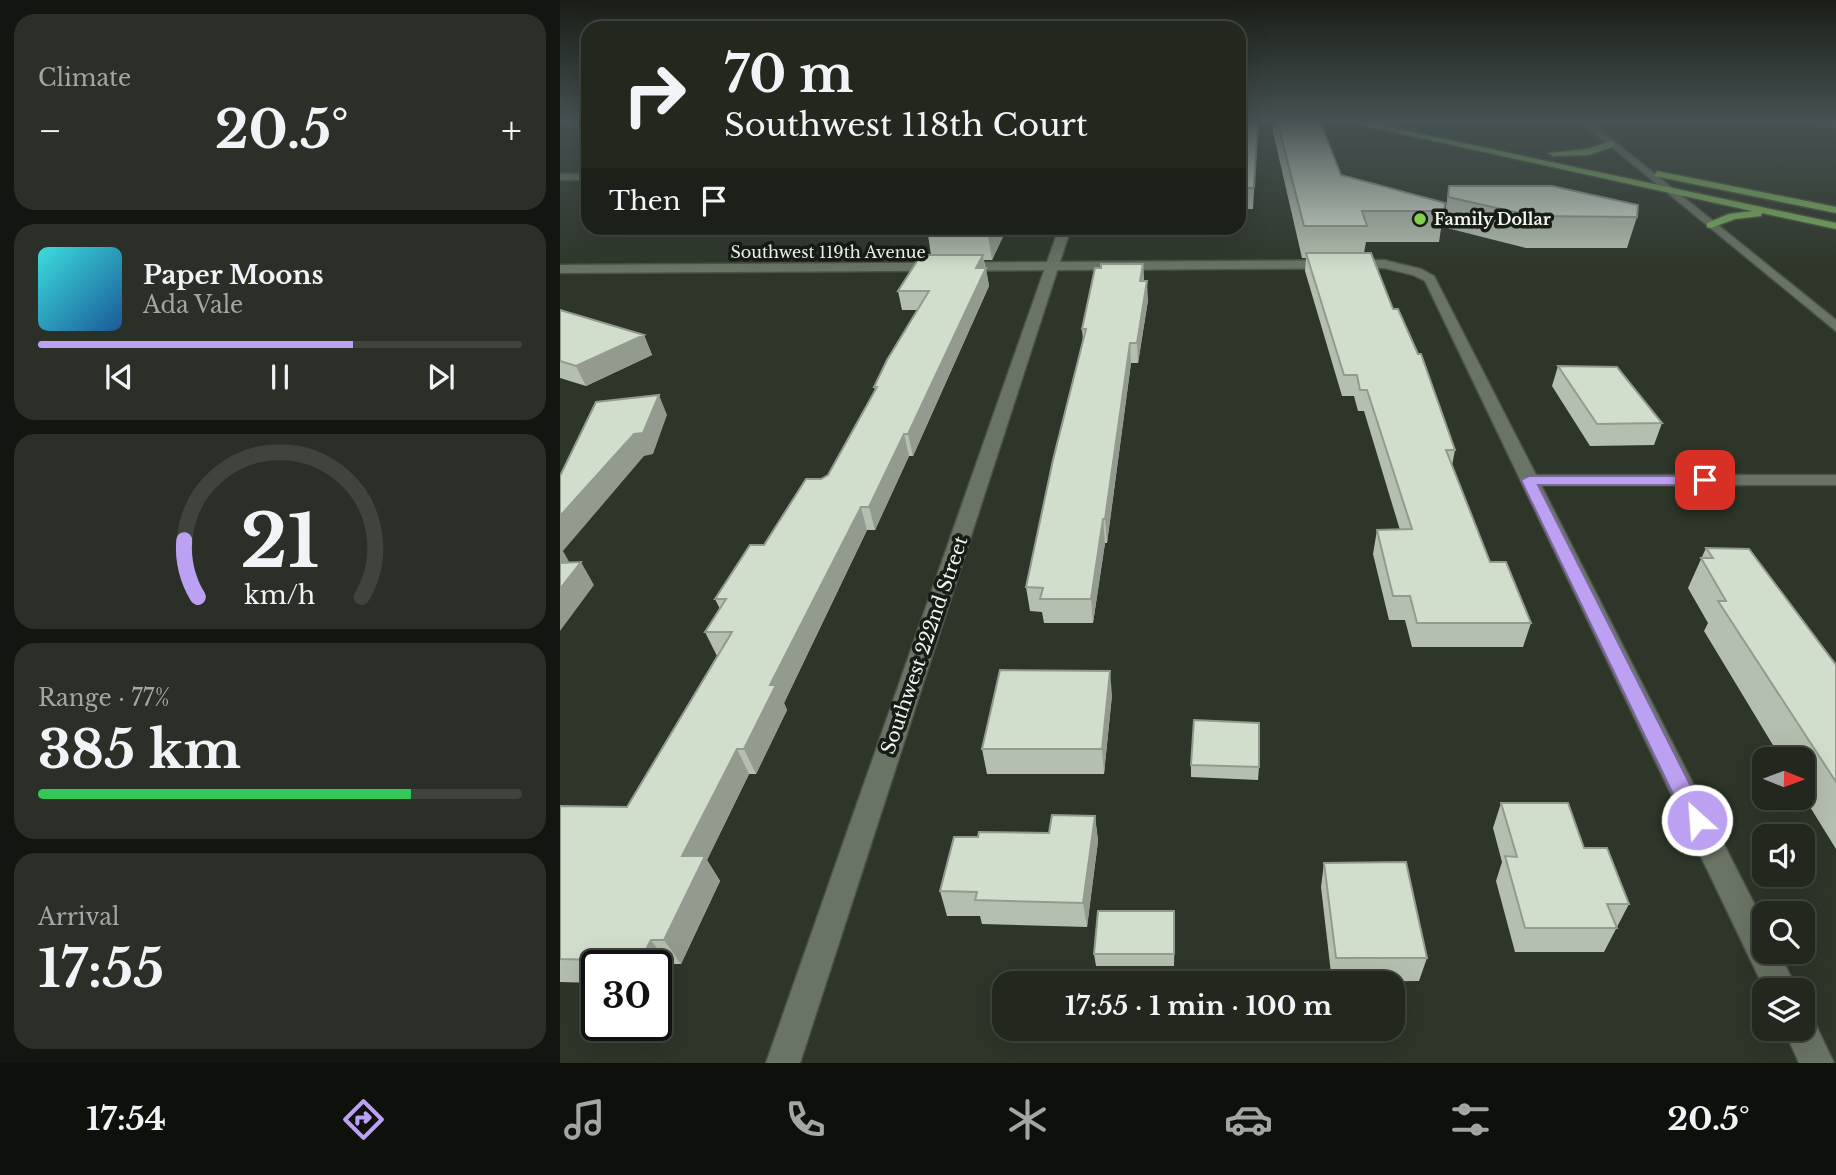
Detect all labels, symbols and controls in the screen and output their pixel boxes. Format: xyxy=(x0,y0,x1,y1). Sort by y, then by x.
text: 70 m xyxy=(724,44,854,105)
icon: right xyxy=(609,49,700,140)
text: Climate xyxy=(38,64,131,92)
text: 20.5° xyxy=(215,98,349,162)
text: Southwest 118th Court xyxy=(724,105,1088,145)
text: − xyxy=(38,107,62,154)
text: + xyxy=(501,107,522,154)
icon: arrive xyxy=(695,182,733,220)
text: Then xyxy=(609,185,681,217)
place label: Family Dollar xyxy=(1434,209,1551,229)
marker: Family Dollar xyxy=(1412,211,1428,227)
street label: Southwest 119th Avenue xyxy=(730,242,926,262)
text: Paper Moons xyxy=(143,259,324,291)
text: Ada Vale xyxy=(143,291,243,319)
icon: previous xyxy=(100,358,138,396)
icon: pause xyxy=(261,358,299,396)
icon: next xyxy=(422,358,460,396)
pin xyxy=(1675,450,1735,510)
icon: arrive xyxy=(1686,461,1724,499)
text: 21 xyxy=(240,497,320,588)
street label: Southwest 222nd Street xyxy=(876,532,973,757)
text: km/h xyxy=(245,580,315,611)
text: Range · 77% xyxy=(38,684,170,712)
text: 385 km xyxy=(38,718,241,782)
north arrow xyxy=(1752,747,1815,810)
map controls xyxy=(1752,747,1815,1041)
position arrow xyxy=(1660,783,1734,857)
button: sound xyxy=(1752,824,1815,887)
button: search xyxy=(1752,901,1815,964)
text: Arrival xyxy=(38,903,119,931)
text: 17:55 xyxy=(38,937,164,1001)
speed limit sign: 30 xyxy=(581,950,672,1041)
button: layers xyxy=(1752,978,1815,1041)
text: 17:55 · 1 min · 100 m xyxy=(1065,990,1332,1022)
icon: directions xyxy=(339,1095,388,1144)
icon: music xyxy=(560,1095,609,1144)
icon: phone xyxy=(781,1095,830,1144)
icon: climate xyxy=(1003,1095,1052,1144)
icon: car xyxy=(1224,1095,1273,1144)
icon: filters xyxy=(1446,1095,1495,1144)
text: 17:54 xyxy=(86,1099,166,1139)
text: 20.5° xyxy=(1667,1099,1750,1139)

